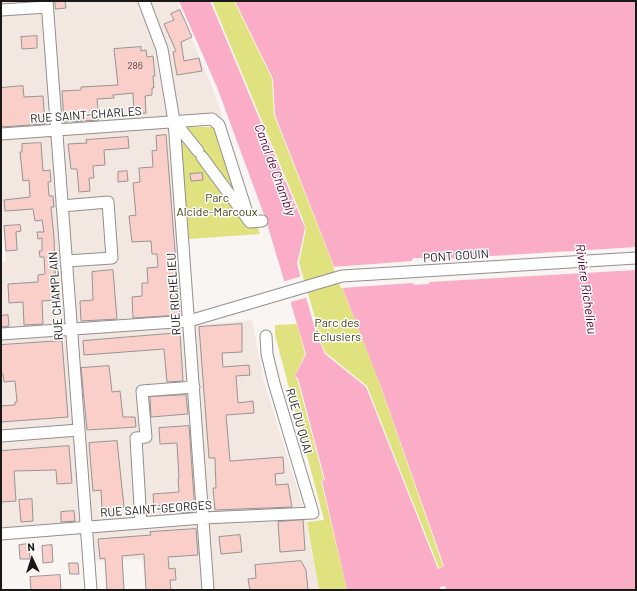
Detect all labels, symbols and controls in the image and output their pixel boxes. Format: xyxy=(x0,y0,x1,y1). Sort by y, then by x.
house number: 286 xyxy=(127,60,143,72)
street label: RUE SAINT-CHARLES xyxy=(30,104,142,126)
water label: Canal de Chambly xyxy=(251,122,299,218)
park label: Parc Alcide-Marcoux xyxy=(177,191,257,219)
water label: Rivière Richelieu xyxy=(572,243,600,335)
street label: PONT GOUIN xyxy=(423,247,489,265)
street label: RUE CHAMPLAIN xyxy=(46,251,66,341)
street label: RUE RICHELIEU xyxy=(164,252,184,336)
park label: Parc des Éclusiers xyxy=(313,316,361,344)
street label: RUE DU QUAI xyxy=(283,387,315,455)
street label: RUE SAINT-GEORGES xyxy=(100,498,212,520)
north arrow xyxy=(12,539,52,579)
text: N xyxy=(27,540,35,553)

